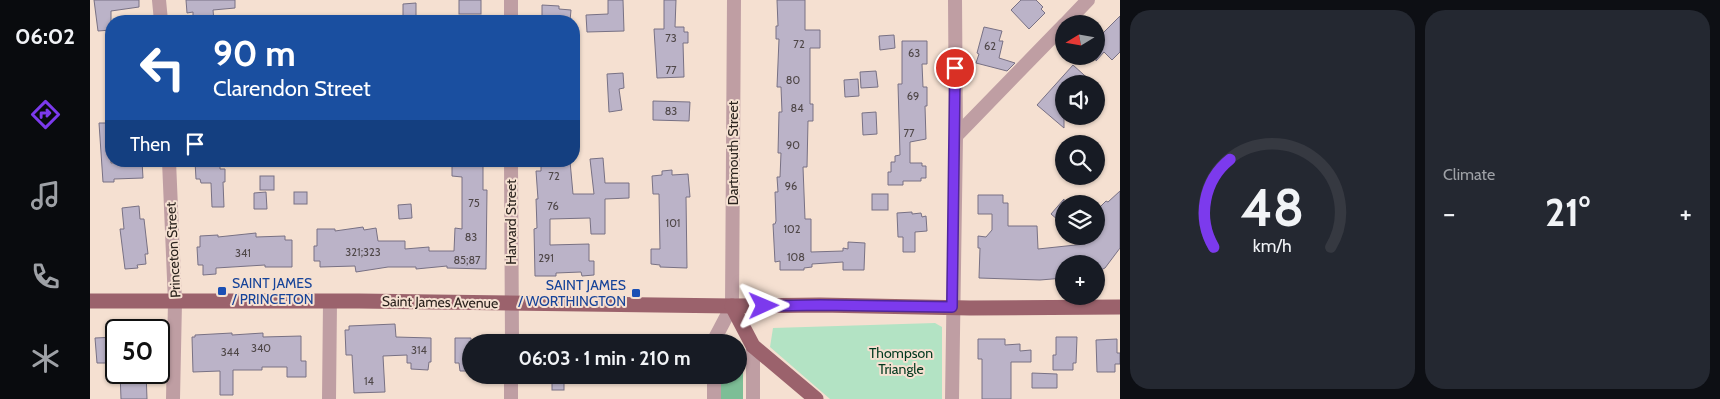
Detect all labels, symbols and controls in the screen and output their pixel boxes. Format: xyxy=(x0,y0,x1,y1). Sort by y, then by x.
north arrow xyxy=(1055,15,1105,65)
map controls xyxy=(1055,15,1105,305)
text: 06:02 xyxy=(15,23,75,50)
house number: 73 xyxy=(665,31,677,45)
text: 90 m xyxy=(213,32,296,75)
icon: left xyxy=(130,35,195,100)
house number: 72 xyxy=(793,37,805,51)
house number: 62 xyxy=(984,39,996,53)
house number: 63 xyxy=(908,46,920,60)
pin xyxy=(934,47,976,89)
icon: arrive xyxy=(941,54,969,82)
house number: 77 xyxy=(665,63,677,77)
house number: 80 xyxy=(786,73,800,87)
text: Clarendon Street xyxy=(213,75,371,102)
button: sound xyxy=(1055,75,1105,125)
house number: 69 xyxy=(907,89,919,103)
icon: directions xyxy=(28,97,63,132)
street label: Dartmouth Street xyxy=(724,100,742,205)
house number: 84 xyxy=(790,101,804,115)
house number: 83 xyxy=(665,104,677,118)
house number: 77 xyxy=(903,126,915,140)
icon: arrive xyxy=(181,130,209,158)
text: Then xyxy=(130,133,171,156)
button: search xyxy=(1055,135,1105,185)
house number: 90 xyxy=(786,138,800,152)
text: Climate xyxy=(1443,165,1495,184)
house number: 72 xyxy=(548,169,560,183)
text: 48 xyxy=(1241,176,1304,239)
icon: music xyxy=(28,178,63,213)
street label: Harvard Street xyxy=(502,179,520,265)
house number: 96 xyxy=(785,179,797,193)
text: 21° xyxy=(1545,189,1590,236)
button: layers xyxy=(1055,195,1105,245)
house number: 75 xyxy=(468,196,480,210)
text: − xyxy=(1443,196,1455,230)
text: + xyxy=(1680,196,1692,230)
house number: 76 xyxy=(547,199,559,213)
street label: Princeton Street xyxy=(161,201,184,298)
house number: 101 xyxy=(666,216,680,230)
house number: 102 xyxy=(783,222,801,236)
house number: 83 xyxy=(465,230,477,244)
text: km/h xyxy=(1253,235,1292,256)
house number: 321;323 xyxy=(345,245,381,259)
house number: 341 xyxy=(235,246,251,260)
house number: 108 xyxy=(787,250,805,264)
house number: 291 xyxy=(538,251,554,265)
house number: 85;87 xyxy=(453,253,481,267)
button: + xyxy=(1055,255,1105,305)
icon: phone xyxy=(28,259,63,294)
place label: SAINT JAMES / PRINCETON xyxy=(231,274,314,308)
place label: SAINT JAMES / WORTHINGTON xyxy=(517,276,626,310)
position arrow xyxy=(737,279,789,331)
marker: SAINT JAMES / PRINCETON xyxy=(216,285,228,297)
marker: SAINT JAMES / WORTHINGTON xyxy=(630,287,642,299)
street label: Saint James Avenue xyxy=(382,292,498,312)
speed limit sign: 50 xyxy=(105,319,170,384)
icon: climate xyxy=(28,341,63,376)
house number: 340 xyxy=(251,341,271,355)
house number: 314 xyxy=(411,343,428,357)
park label: Thompson Triangle xyxy=(869,344,933,378)
house number: 344 xyxy=(221,345,240,359)
text: 06:03 · 1 min · 210 m xyxy=(519,347,691,370)
house number: 14 xyxy=(364,374,375,388)

